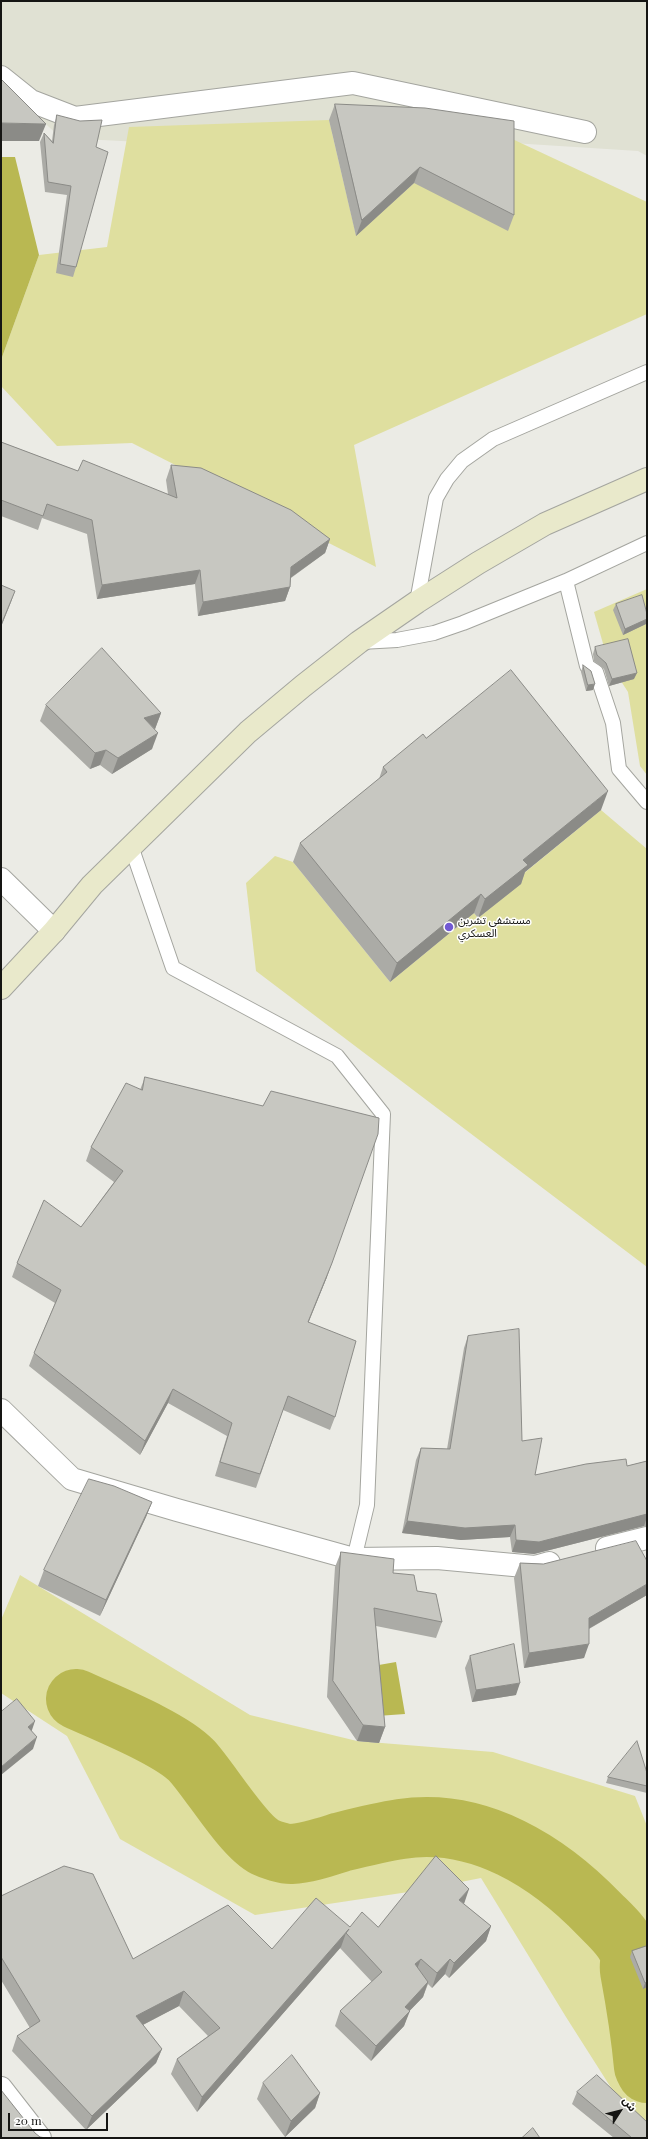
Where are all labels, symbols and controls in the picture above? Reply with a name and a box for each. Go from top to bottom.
place label: مستشفى تشرين العسكري [458,914,531,940]
marker: مستشفى تشرين العسكري [443,921,455,933]
north arrow [600,2091,640,2131]
text: ش [620,2093,641,2114]
scale bar [10,2105,110,2131]
text: 20 m [15,2112,42,2128]

